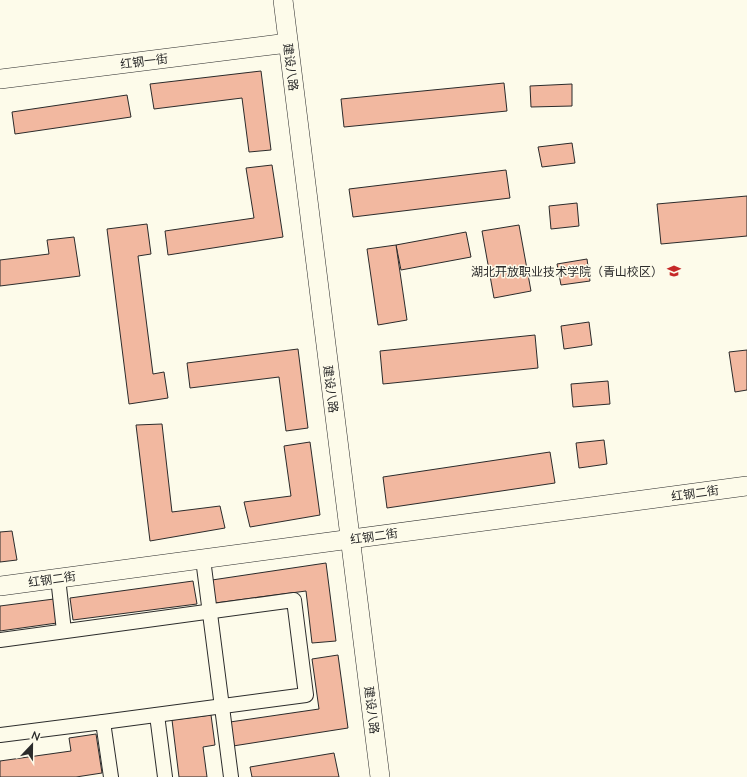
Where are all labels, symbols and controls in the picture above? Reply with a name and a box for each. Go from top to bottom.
street label: 建设八路 [281,42,301,92]
street label: 红钢一街 [119,51,169,71]
school or university icon: 湖北开放职业技术学院（青山校区） [666,263,682,279]
place label: 湖北开放职业技术学院（青山校区） [471,264,663,279]
street label: 建设八路 [321,364,341,414]
street label: 红钢二街 [670,482,720,504]
street label: 红钢二街 [349,525,399,547]
street label: 红钢二街 [27,568,77,590]
street label: 建设八路 [362,685,382,735]
north arrow [12,725,52,765]
text: N [29,728,42,744]

